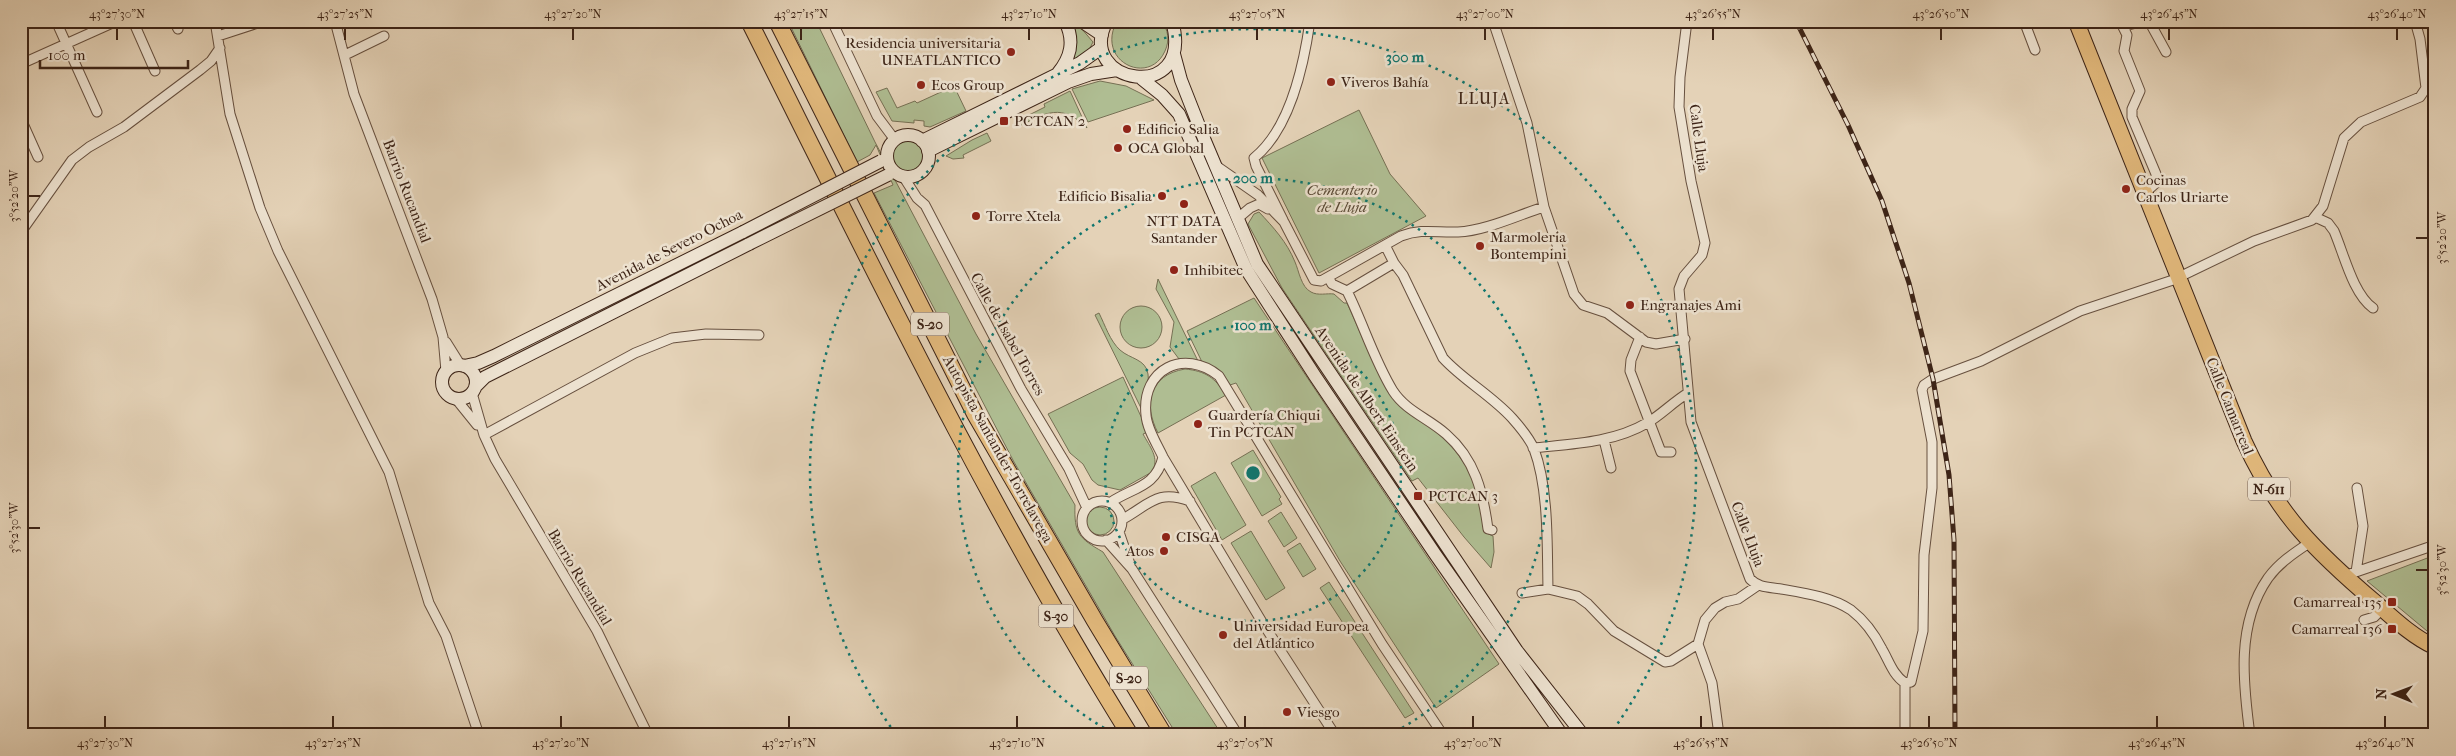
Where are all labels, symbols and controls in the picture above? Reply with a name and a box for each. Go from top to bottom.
text: 43°27'30"N [89,7,145,21]
text: 43°27'25"N [317,7,373,21]
text: 43°27'20"N [544,7,602,21]
text: 43°27'15"N [774,7,828,21]
text: 43°27'10"N [1001,7,1057,21]
text: 43°27'05"N [1229,7,1285,21]
text: 43°27'00"N [1456,7,1514,21]
text: 43°26'55"N [1685,7,1741,21]
text: 43°26'50"N [1912,7,1970,21]
text: 43°26'45"N [2140,7,2198,21]
text: 43°26'40"N [2367,7,2427,21]
place label: Residencia universitaria UNEATLANTICO [845,34,1002,69]
scale bar [40,38,188,70]
text: 100 m [48,46,86,64]
marker: Residencia universitaria UNEATLANTICO [1005,46,1017,58]
text: 300 m [1386,48,1425,66]
place label: Viveros Bahía [1340,73,1430,91]
place label: Ecos Group [931,76,1004,94]
marker: Viveros Bahía [1325,76,1337,88]
marker: Ecos Group [915,79,927,91]
district label: LLUJA [1458,89,1510,108]
street label: Calle Lluja [1685,103,1713,174]
place label: PCTCAN 2 [1014,112,1086,130]
marker: PCTCAN 2 [998,115,1010,127]
place label: Edificio Salia [1137,120,1220,138]
marker: Edificio Salia [1121,123,1133,135]
street label: Barrio Rucandial [379,137,435,245]
place label: OCA Global [1128,139,1204,157]
marker: OCA Global [1112,142,1124,154]
text: 3°52'20"W [7,169,21,222]
text: 200 m [1233,169,1273,187]
place label: Cocinas Carlos Uriarte [2136,171,2229,206]
park label: Cementerio de Lluja [1307,181,1377,216]
marker: Cocinas Carlos Uriarte [2120,183,2132,195]
place label: Edificio Bisalia [1058,187,1153,205]
marker: Edificio Bisalia [1156,190,1168,202]
marker: NTT DATA Santander [1178,198,1190,210]
street label: Avenida de Severo Ochoa [592,205,746,295]
place label: Torre Xtela [986,207,1062,225]
marker: Torre Xtela [970,210,982,222]
text: 3°52'20"W [2435,211,2449,264]
place label: NTT DATA Santander [1146,212,1222,247]
place label: Marmoleria Bontempini [1490,228,1567,263]
marker: Marmoleria Bontempini [1474,240,1486,252]
place label: Inhibitec [1184,261,1243,279]
marker: Inhibitec [1168,264,1180,276]
street label: Calle de Isabel Torres [967,270,1049,399]
place label: Engranajes Ami [1640,296,1742,314]
marker: Engranajes Ami [1624,299,1636,311]
road number: S-20 [911,312,949,336]
text: 100 m [1234,316,1272,334]
street label: Avenida de Albert Einstein [1311,322,1423,476]
street label: Autopista Santander-Torrelavega [938,351,1058,547]
street label: Calle Camarreal [2202,355,2258,457]
place label: Guardería Chiqui Tin PCTCAN [1208,406,1321,441]
marker: Guardería Chiqui Tin PCTCAN [1192,418,1204,430]
centre of rings [1244,464,1262,482]
road number: N-611 [2248,478,2290,500]
place label: PCTCAN 3 [1428,487,1498,505]
marker: PCTCAN 3 [1412,490,1424,502]
street label: Calle Lluja [1727,499,1769,570]
text: 3°52'30"W [7,501,21,554]
street label: Barrio Rucandial [544,525,616,629]
place label: CISGA [1176,528,1220,546]
marker: CISGA [1160,531,1172,543]
place label: Atos [1125,542,1154,560]
text: 3°52'30"W [2435,543,2449,596]
marker: Atos [1158,545,1170,557]
place label: Camarreal 135 [2293,593,2382,611]
marker: Camarreal 135 [2386,596,2398,608]
road number: S-30 [1038,604,1074,628]
place label: Universidad Europea del Atlántico [1233,617,1370,652]
place label: Camarreal 136 [2292,620,2383,638]
marker: Camarreal 136 [2386,623,2398,635]
marker: Universidad Europea del Atlántico [1217,629,1229,641]
road number: S-20 [1110,666,1148,690]
north arrow [2368,668,2418,718]
text: N [2373,688,2390,699]
place label: Viesgo [1296,703,1340,721]
marker: Viesgo [1281,706,1293,718]
text: 43°27'30"N [77,736,133,750]
text: 43°27'25"N [305,736,361,750]
text: 43°27'20"N [532,736,590,750]
text: 43°27'15"N [762,736,816,750]
text: 43°27'10"N [989,736,1045,750]
text: 43°27'05"N [1217,736,1273,750]
text: 43°27'00"N [1444,736,1502,750]
text: 43°26'55"N [1673,736,1729,750]
text: 43°26'50"N [1900,736,1958,750]
text: 43°26'45"N [2128,736,2186,750]
text: 43°26'40"N [2355,736,2415,750]

